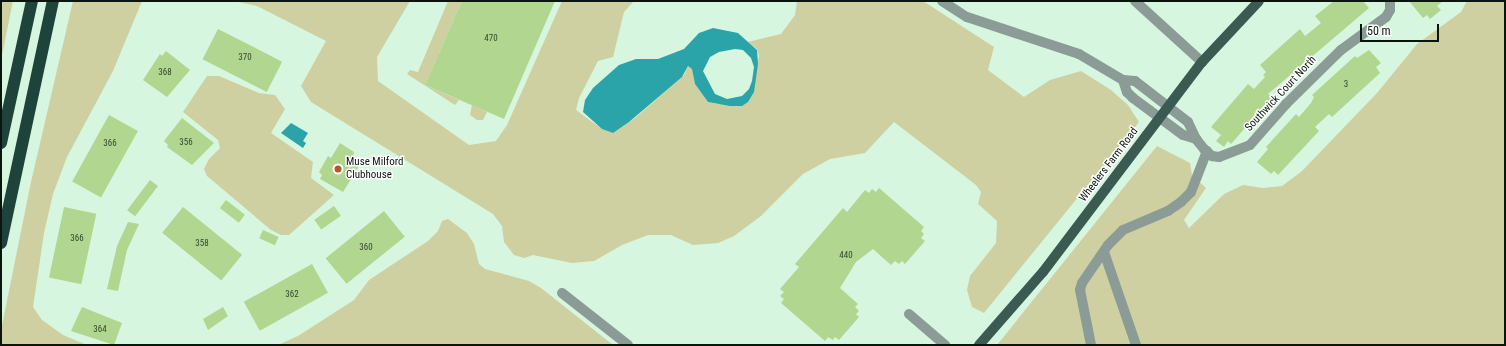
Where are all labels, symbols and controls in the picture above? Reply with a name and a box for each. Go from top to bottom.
scale bar [1362,16,1441,42]
text: 50 m [1367,24,1391,38]
house number: 470 [484,33,498,43]
house number: 370 [238,52,252,62]
street label: Southwick Court North [1243,54,1319,134]
house number: 368 [158,67,172,77]
house number: 3 [1344,79,1348,89]
street label: Wheelers Farm Road [1077,125,1141,205]
house number: 356 [179,137,193,147]
house number: 366 [103,138,117,148]
place label: Muse Milford Clubhouse [346,156,403,182]
marker: Muse Milford Clubhouse [333,164,343,174]
house number: 366 [70,233,84,243]
house number: 358 [195,238,209,248]
house number: 360 [359,242,373,252]
house number: 440 [839,250,853,260]
house number: 362 [285,289,299,299]
house number: 364 [93,324,107,334]

